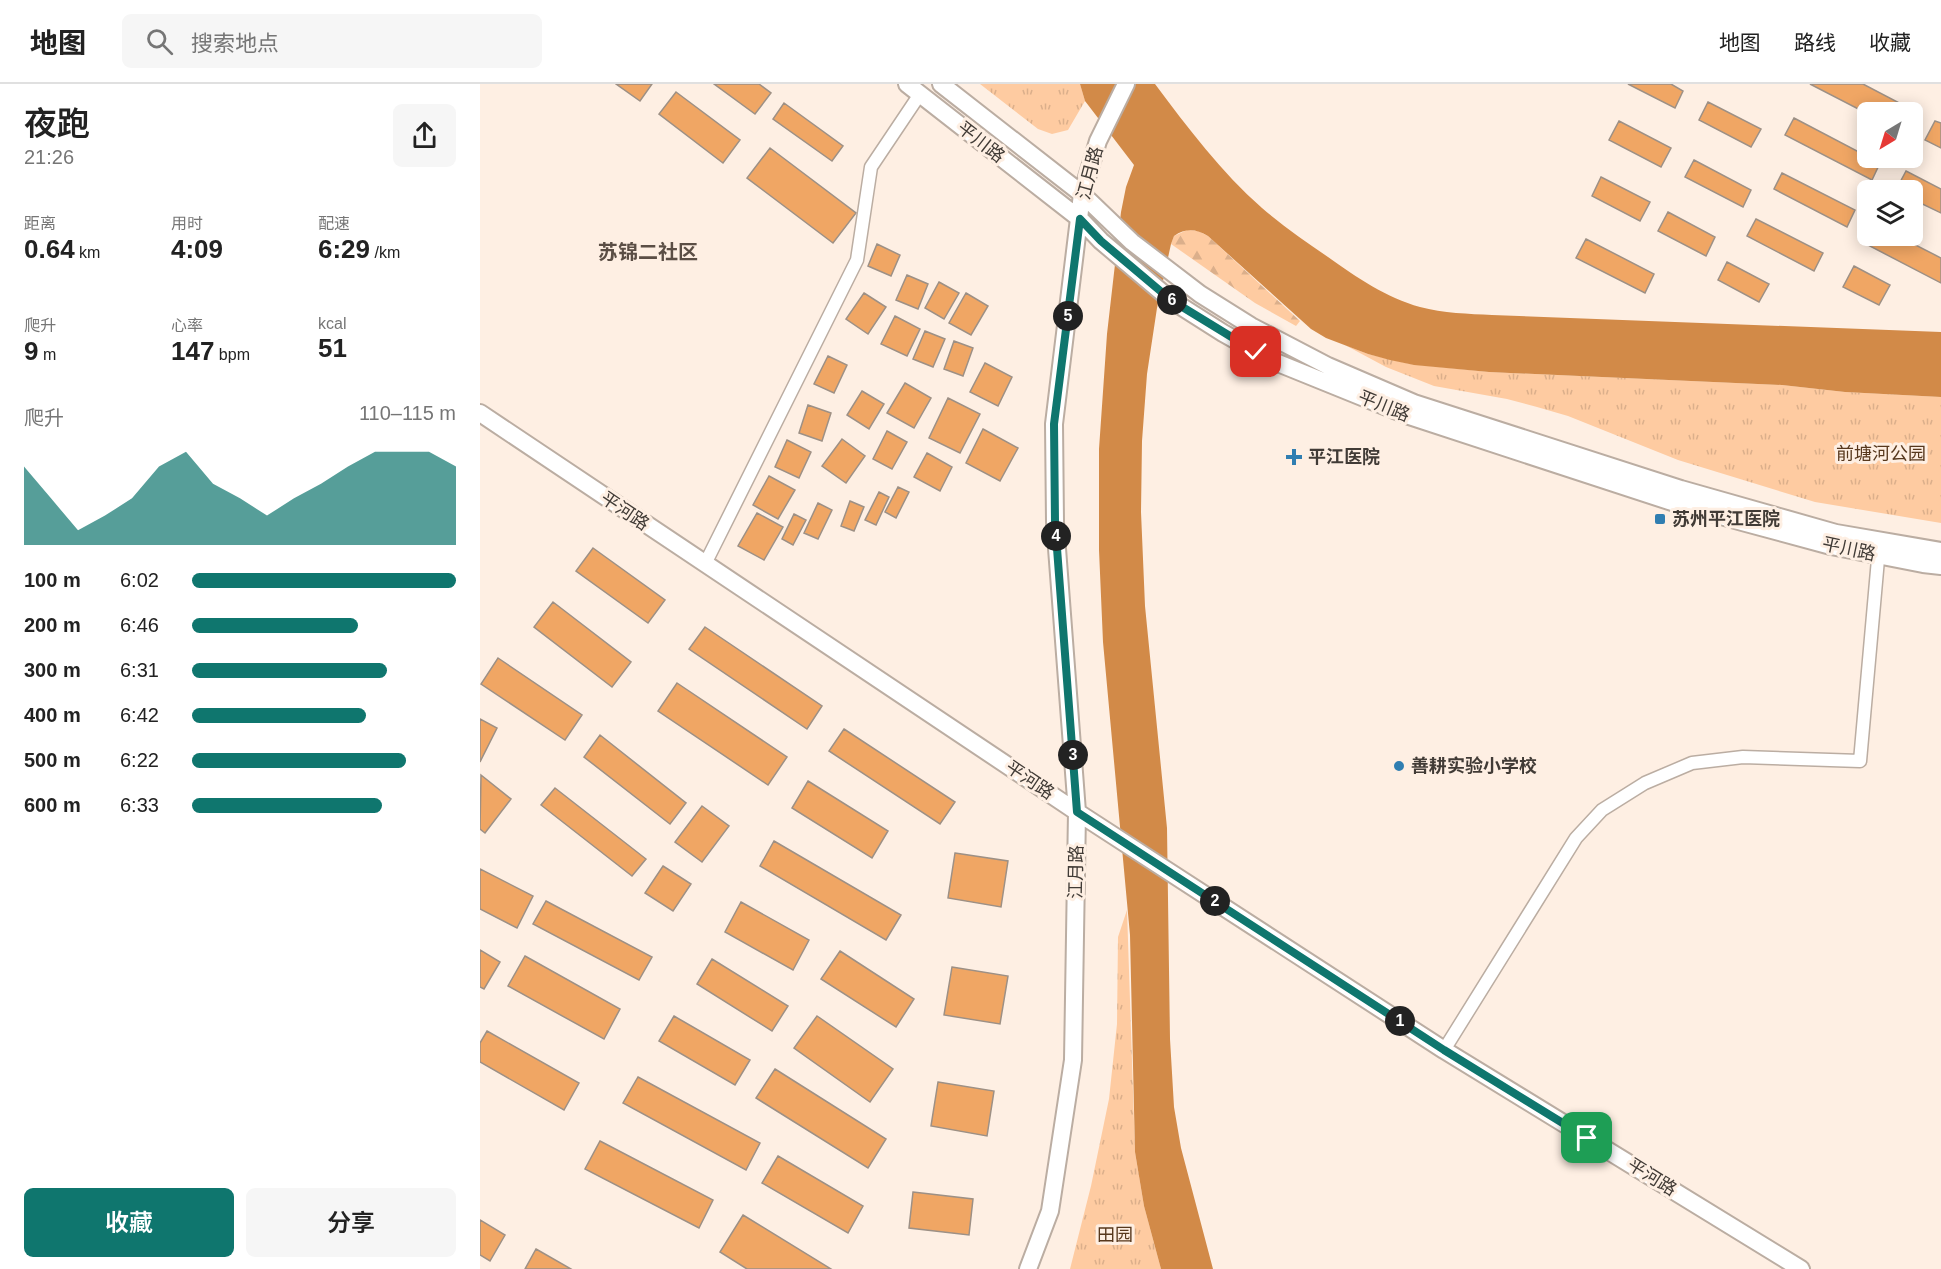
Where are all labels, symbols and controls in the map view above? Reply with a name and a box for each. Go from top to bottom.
search box [122,14,542,68]
icon: search [143,25,176,58]
text: 地图 [30,28,86,59]
text: 搜索地点 [191,31,279,56]
text: 地图 [1719,31,1761,54]
text: 路线 [1794,31,1836,54]
text: 收藏 [1869,31,1911,54]
north arrow [1857,102,1923,168]
map controls [1857,102,1923,246]
button: share [393,104,456,167]
text: 夜跑 [24,105,90,142]
street label: 平川路 [954,117,1008,167]
street label: 江月路 [1073,144,1107,202]
text: 21:26 [24,146,74,168]
button: layers [1857,180,1923,246]
text: 距离 [24,215,56,232]
text: 用时 [171,215,203,232]
text: 配速 [318,215,350,232]
text: 0.64 [24,234,75,264]
text: 4:09 [171,234,223,264]
text: 6:29 [318,234,370,264]
district label: 苏锦二社区 [598,241,698,263]
text: km [75,244,100,261]
text: /km [370,244,400,261]
pin: 6 [1157,285,1187,315]
text: 6 [1168,291,1176,308]
pin: 5 [1053,301,1083,331]
text: 5 [1064,307,1072,324]
text: kcal [318,315,346,332]
text: 爬升 [24,317,56,334]
text: 心率 [171,317,203,334]
pin [1230,326,1281,377]
text: 51 [318,333,347,363]
icon: check [1239,335,1272,368]
text: 9 [24,336,38,366]
text: 147 [171,336,214,366]
text: m [38,346,56,363]
text: bpm [214,346,250,363]
street label: 平川路 [1355,387,1413,425]
text: 110–115 m [359,402,456,424]
text: 爬升 [24,407,64,429]
park label: 前塘河公园 [1836,444,1926,464]
place label: 平江医院 [1308,447,1380,467]
marker: 平江医院 [1285,448,1303,466]
street label: 平河路 [597,488,653,534]
place label: 苏州平江医院 [1672,509,1780,529]
marker: 苏州平江医院 [1653,512,1667,526]
pin: 4 [1041,521,1071,551]
text: 4 [1052,527,1060,544]
street label: 平川路 [1821,534,1877,564]
text: 100 m [24,569,81,591]
text: 6:02 [120,569,159,591]
text: 200 m [24,614,81,636]
text: 6:46 [120,614,159,636]
text: 300 m [24,659,81,681]
text: 6:31 [120,659,159,681]
text: 400 m [24,704,81,726]
text: 6:42 [120,704,159,726]
pin: 3 [1058,740,1088,770]
text: 3 [1069,746,1077,763]
text: 500 m [24,749,81,771]
text: 6:22 [120,749,159,771]
place label: 善耕实验小学校 [1411,756,1537,776]
street label: 平河路 [1002,757,1058,803]
marker: 善耕实验小学校 [1392,759,1406,773]
text: 600 m [24,794,81,816]
text: 6:33 [120,794,159,816]
street label: 江月路 [1066,845,1086,899]
pin: 2 [1200,886,1230,916]
text: 2 [1211,892,1219,909]
pin: 1 [1385,1006,1415,1036]
text: 1 [1396,1012,1404,1029]
pin [1561,1112,1612,1163]
icon: arrive [1570,1121,1603,1154]
street label: 平河路 [1624,1154,1680,1200]
button: 收藏 [24,1188,234,1257]
button: 分享 [246,1188,456,1257]
park label: 田园 [1097,1225,1133,1245]

